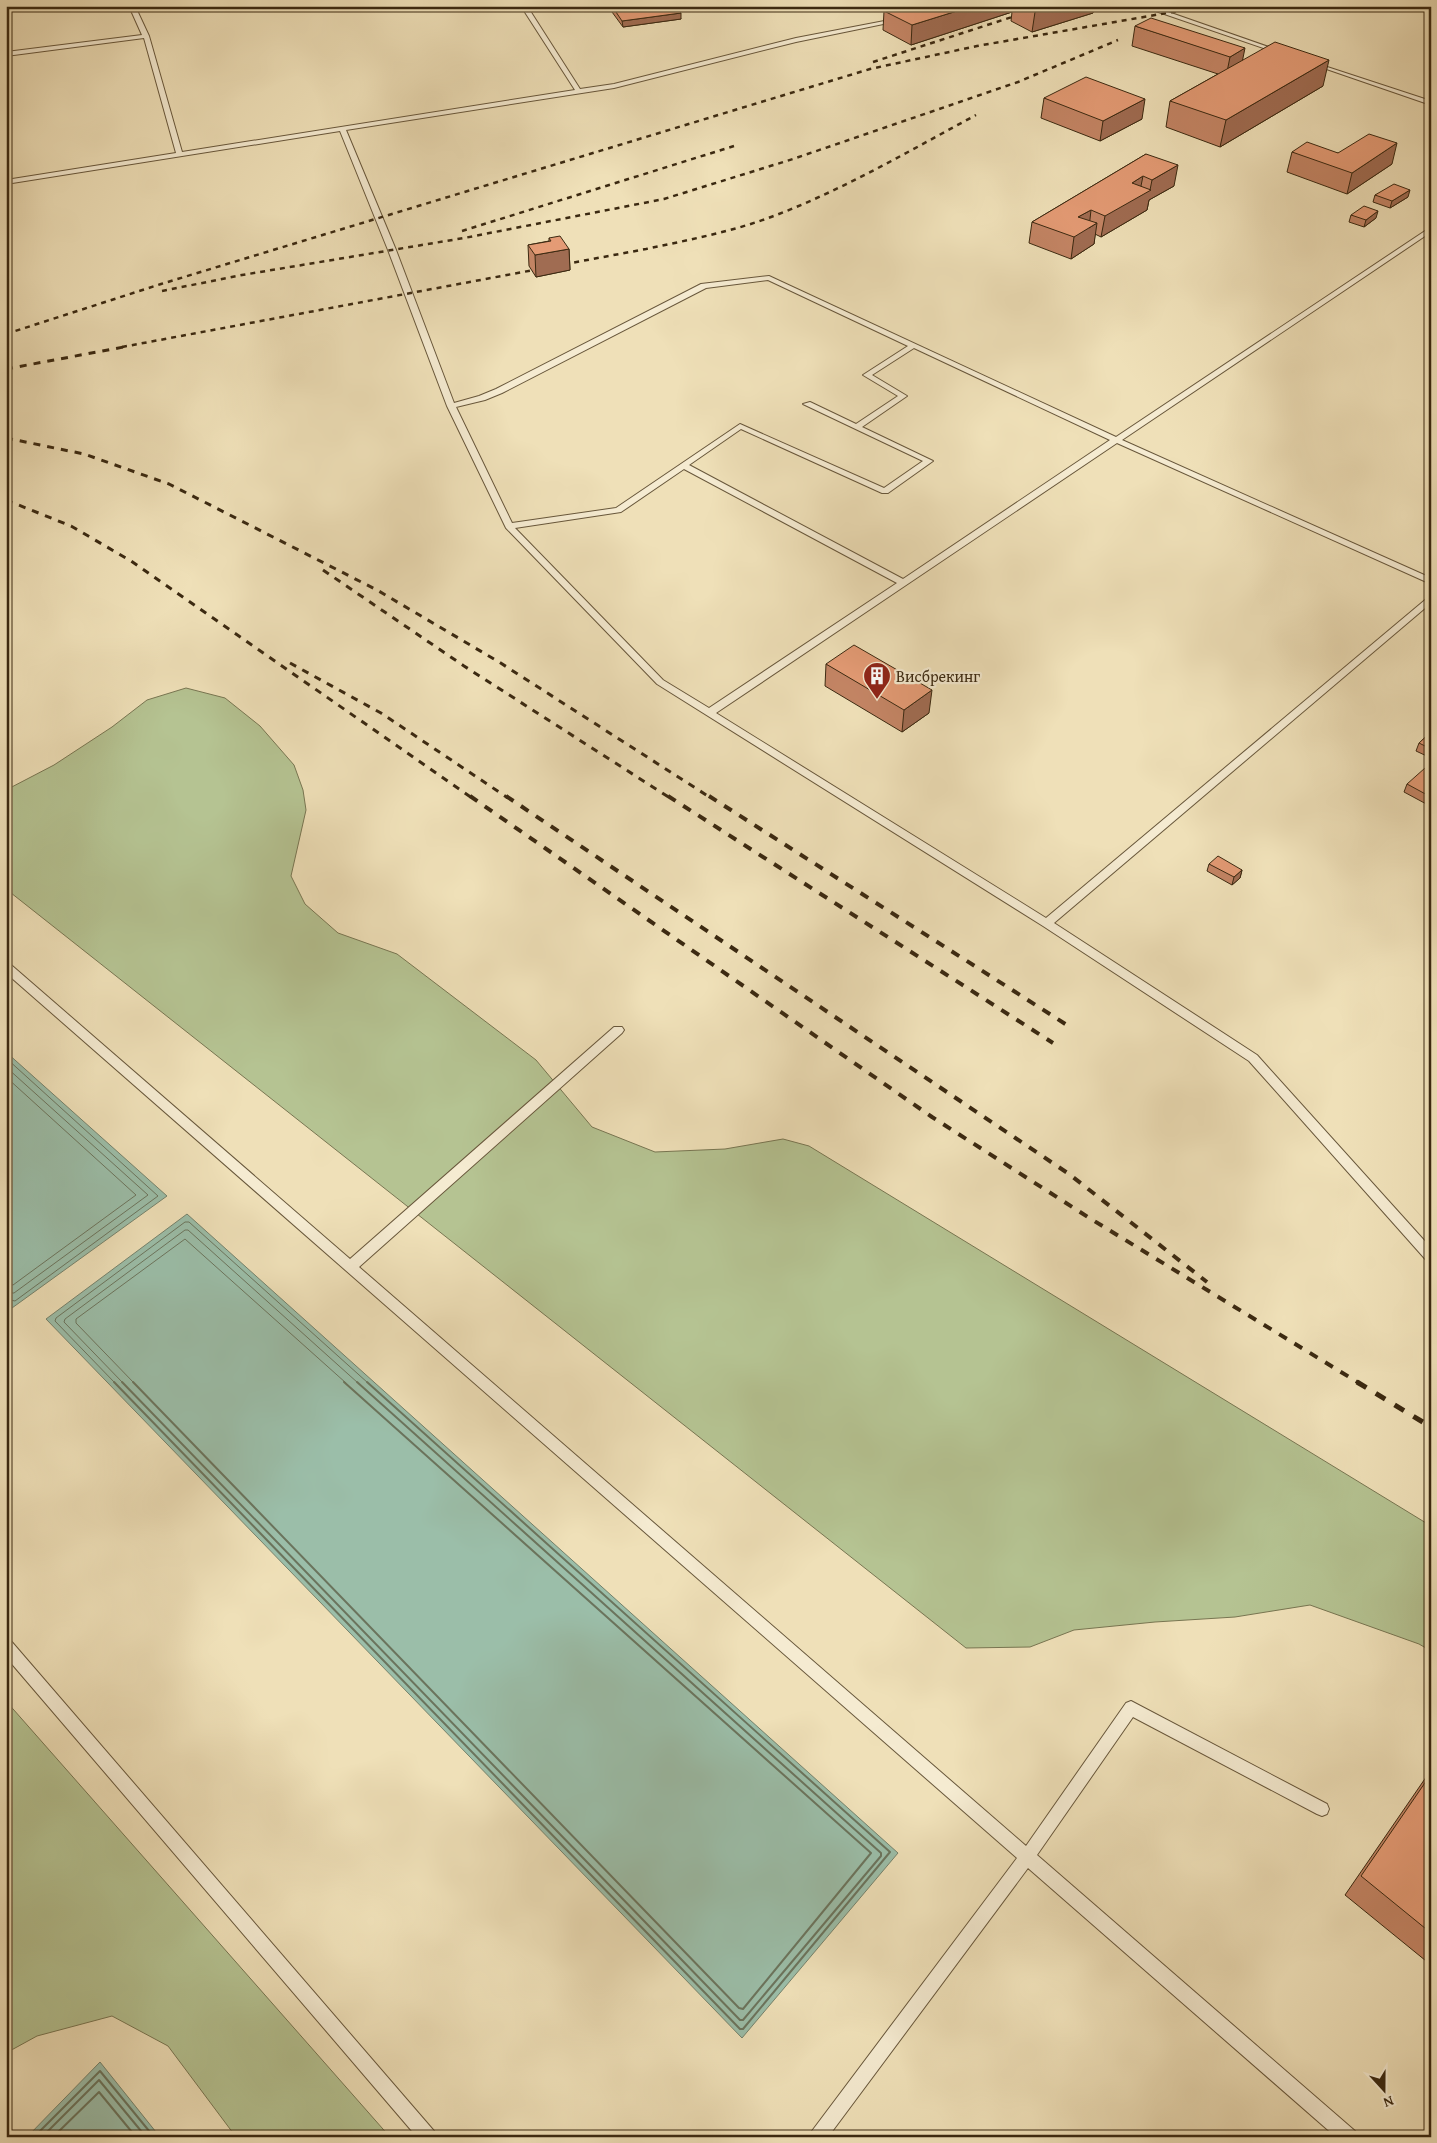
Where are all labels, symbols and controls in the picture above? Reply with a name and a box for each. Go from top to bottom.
building icon: Висбрекинг [862,661,892,700]
place label: Висбрекинг [896,664,980,688]
north arrow [1360,2066,1410,2116]
text: N [1380,2091,1397,2113]

